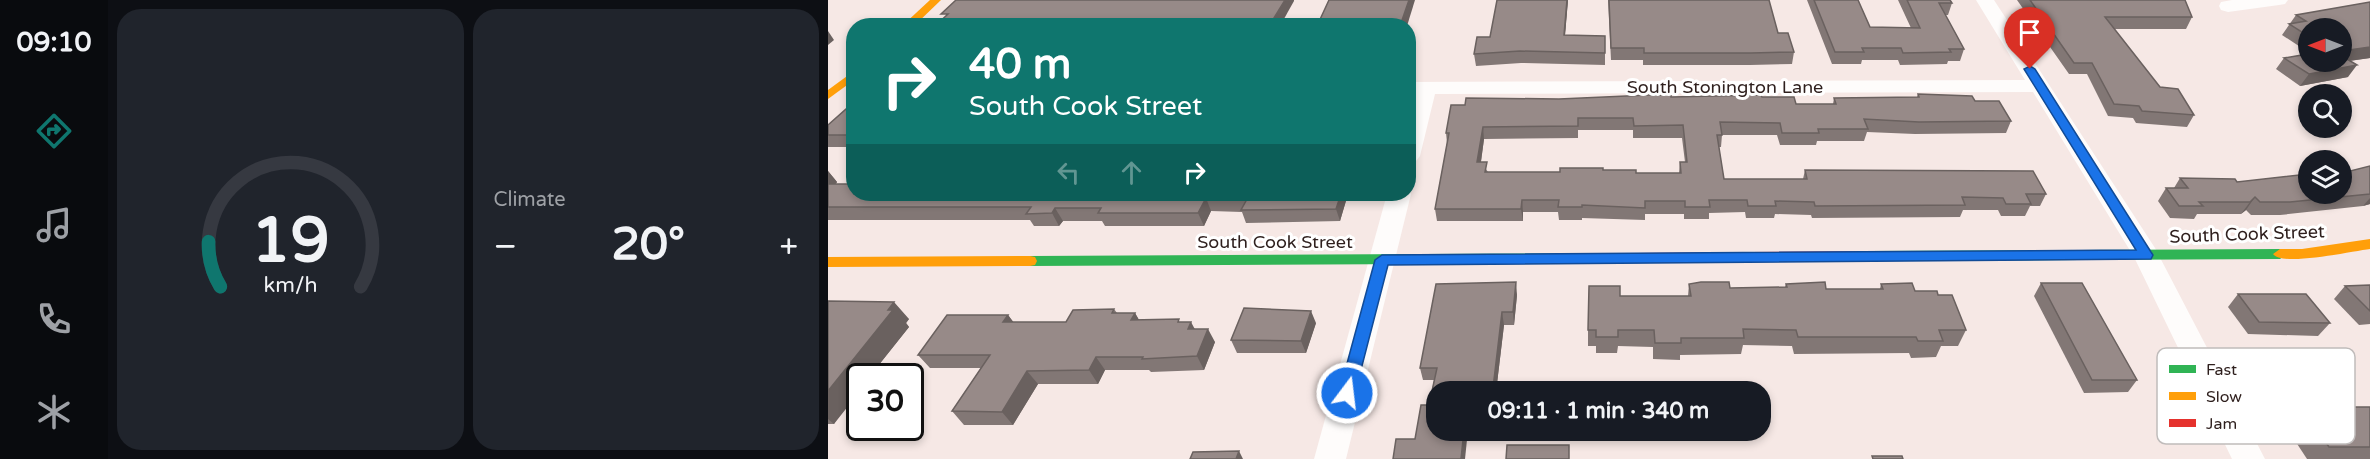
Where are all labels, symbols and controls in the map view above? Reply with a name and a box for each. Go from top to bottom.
pin [2004,7,2055,69]
icon: arrive [2013,16,2046,49]
north arrow [2298,18,2352,72]
map controls [2298,18,2352,204]
text: 09:10 [17,26,91,59]
text: 40 m [969,39,1071,90]
icon: right [870,42,948,120]
street label: South Stonington Lane [1627,76,1823,98]
button: search [2298,84,2352,138]
text: South Cook Street [969,90,1202,123]
icon: directions [33,110,75,152]
button: layers [2298,150,2352,204]
icon: left [1052,156,1085,189]
icon: ahead [1115,156,1148,189]
icon: right [1178,156,1211,189]
text: Climate [494,188,566,212]
icon: music [33,204,75,246]
text: 19 [251,204,329,279]
text: 20° [611,218,685,272]
street label: South Cook Street [2169,220,2325,248]
text: − [494,227,517,266]
text: + [779,227,798,266]
street label: South Cook Street [1197,231,1353,253]
text: km/h [263,272,317,298]
icon: phone [33,298,75,340]
legend [2157,348,2355,444]
text: Fast [2206,360,2237,380]
position arrow [1315,361,1379,425]
speed limit sign: 30 [846,363,924,441]
text: Slow [2206,387,2242,407]
icon: climate [33,391,75,433]
text: 09:11 · 1 min · 340 m [1488,398,1709,424]
text: Jam [2206,414,2237,434]

